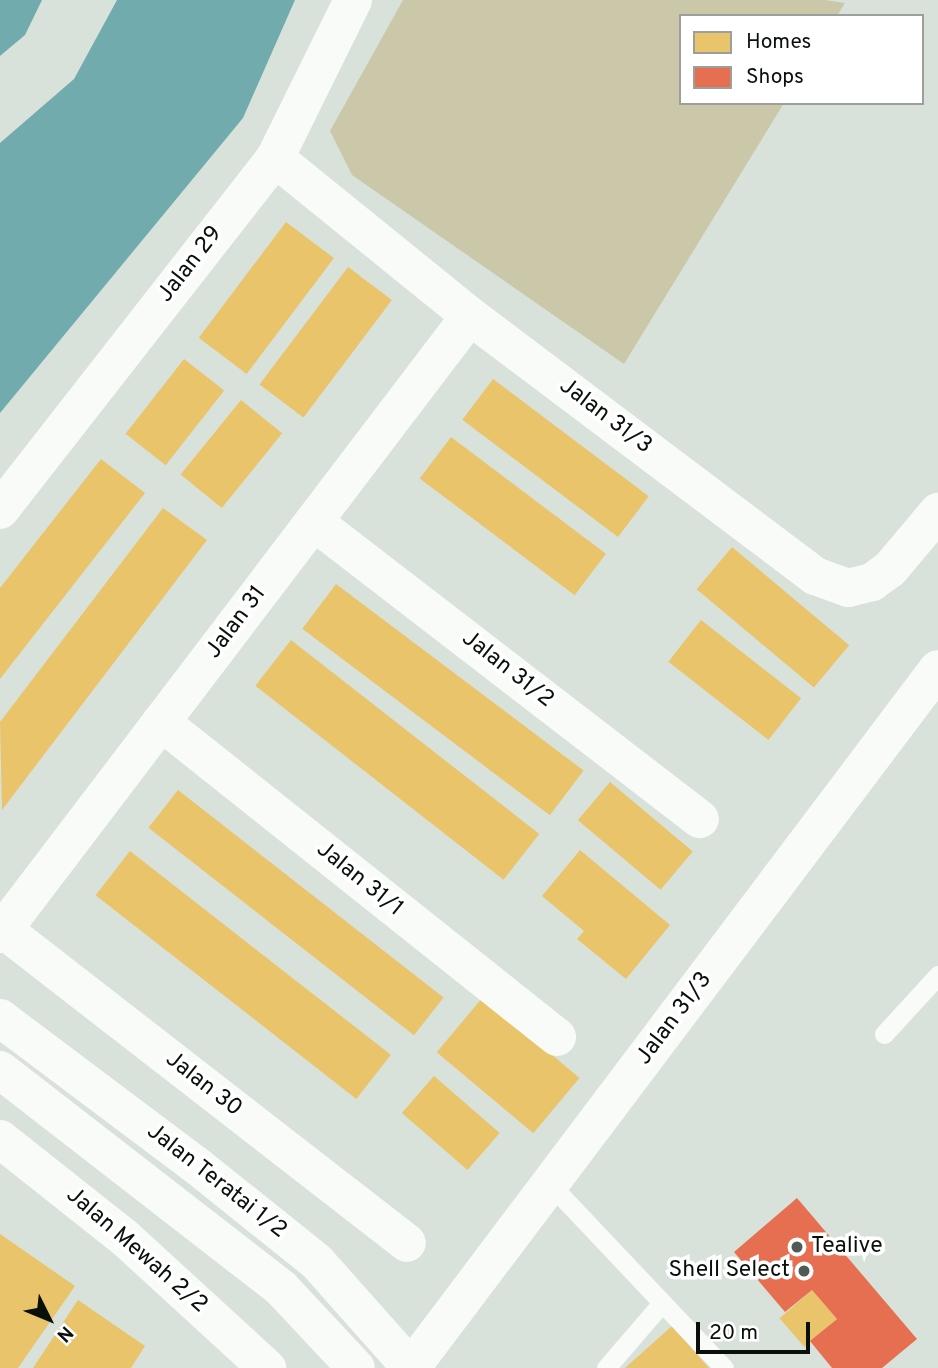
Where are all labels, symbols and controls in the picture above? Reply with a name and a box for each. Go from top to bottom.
legend [679,14,924,105]
text: Homes [746,29,811,56]
text: Shops [746,64,804,91]
street label: Jalan 29 [153,221,229,309]
street label: Jalan 31/3 [553,373,657,461]
street label: Jalan 31 [201,581,273,665]
street label: Jalan 31/2 [455,626,559,714]
street label: Jalan 31/1 [310,837,408,923]
street label: Jalan 31/3 [631,967,719,1071]
street label: Jalan 30 [159,1046,247,1124]
street label: Jalan Teratai 1/2 [140,1118,292,1246]
street label: Jalan Mewah 2/2 [60,1182,212,1320]
place label: Tealive [811,1233,883,1261]
marker: Tealive [789,1239,805,1255]
place label: Shell Select [669,1257,790,1285]
marker: Shell Select [796,1263,812,1279]
north arrow [14,1284,84,1354]
scale bar [700,1308,814,1352]
text: N [51,1320,78,1346]
text: 20 m [709,1320,758,1347]

